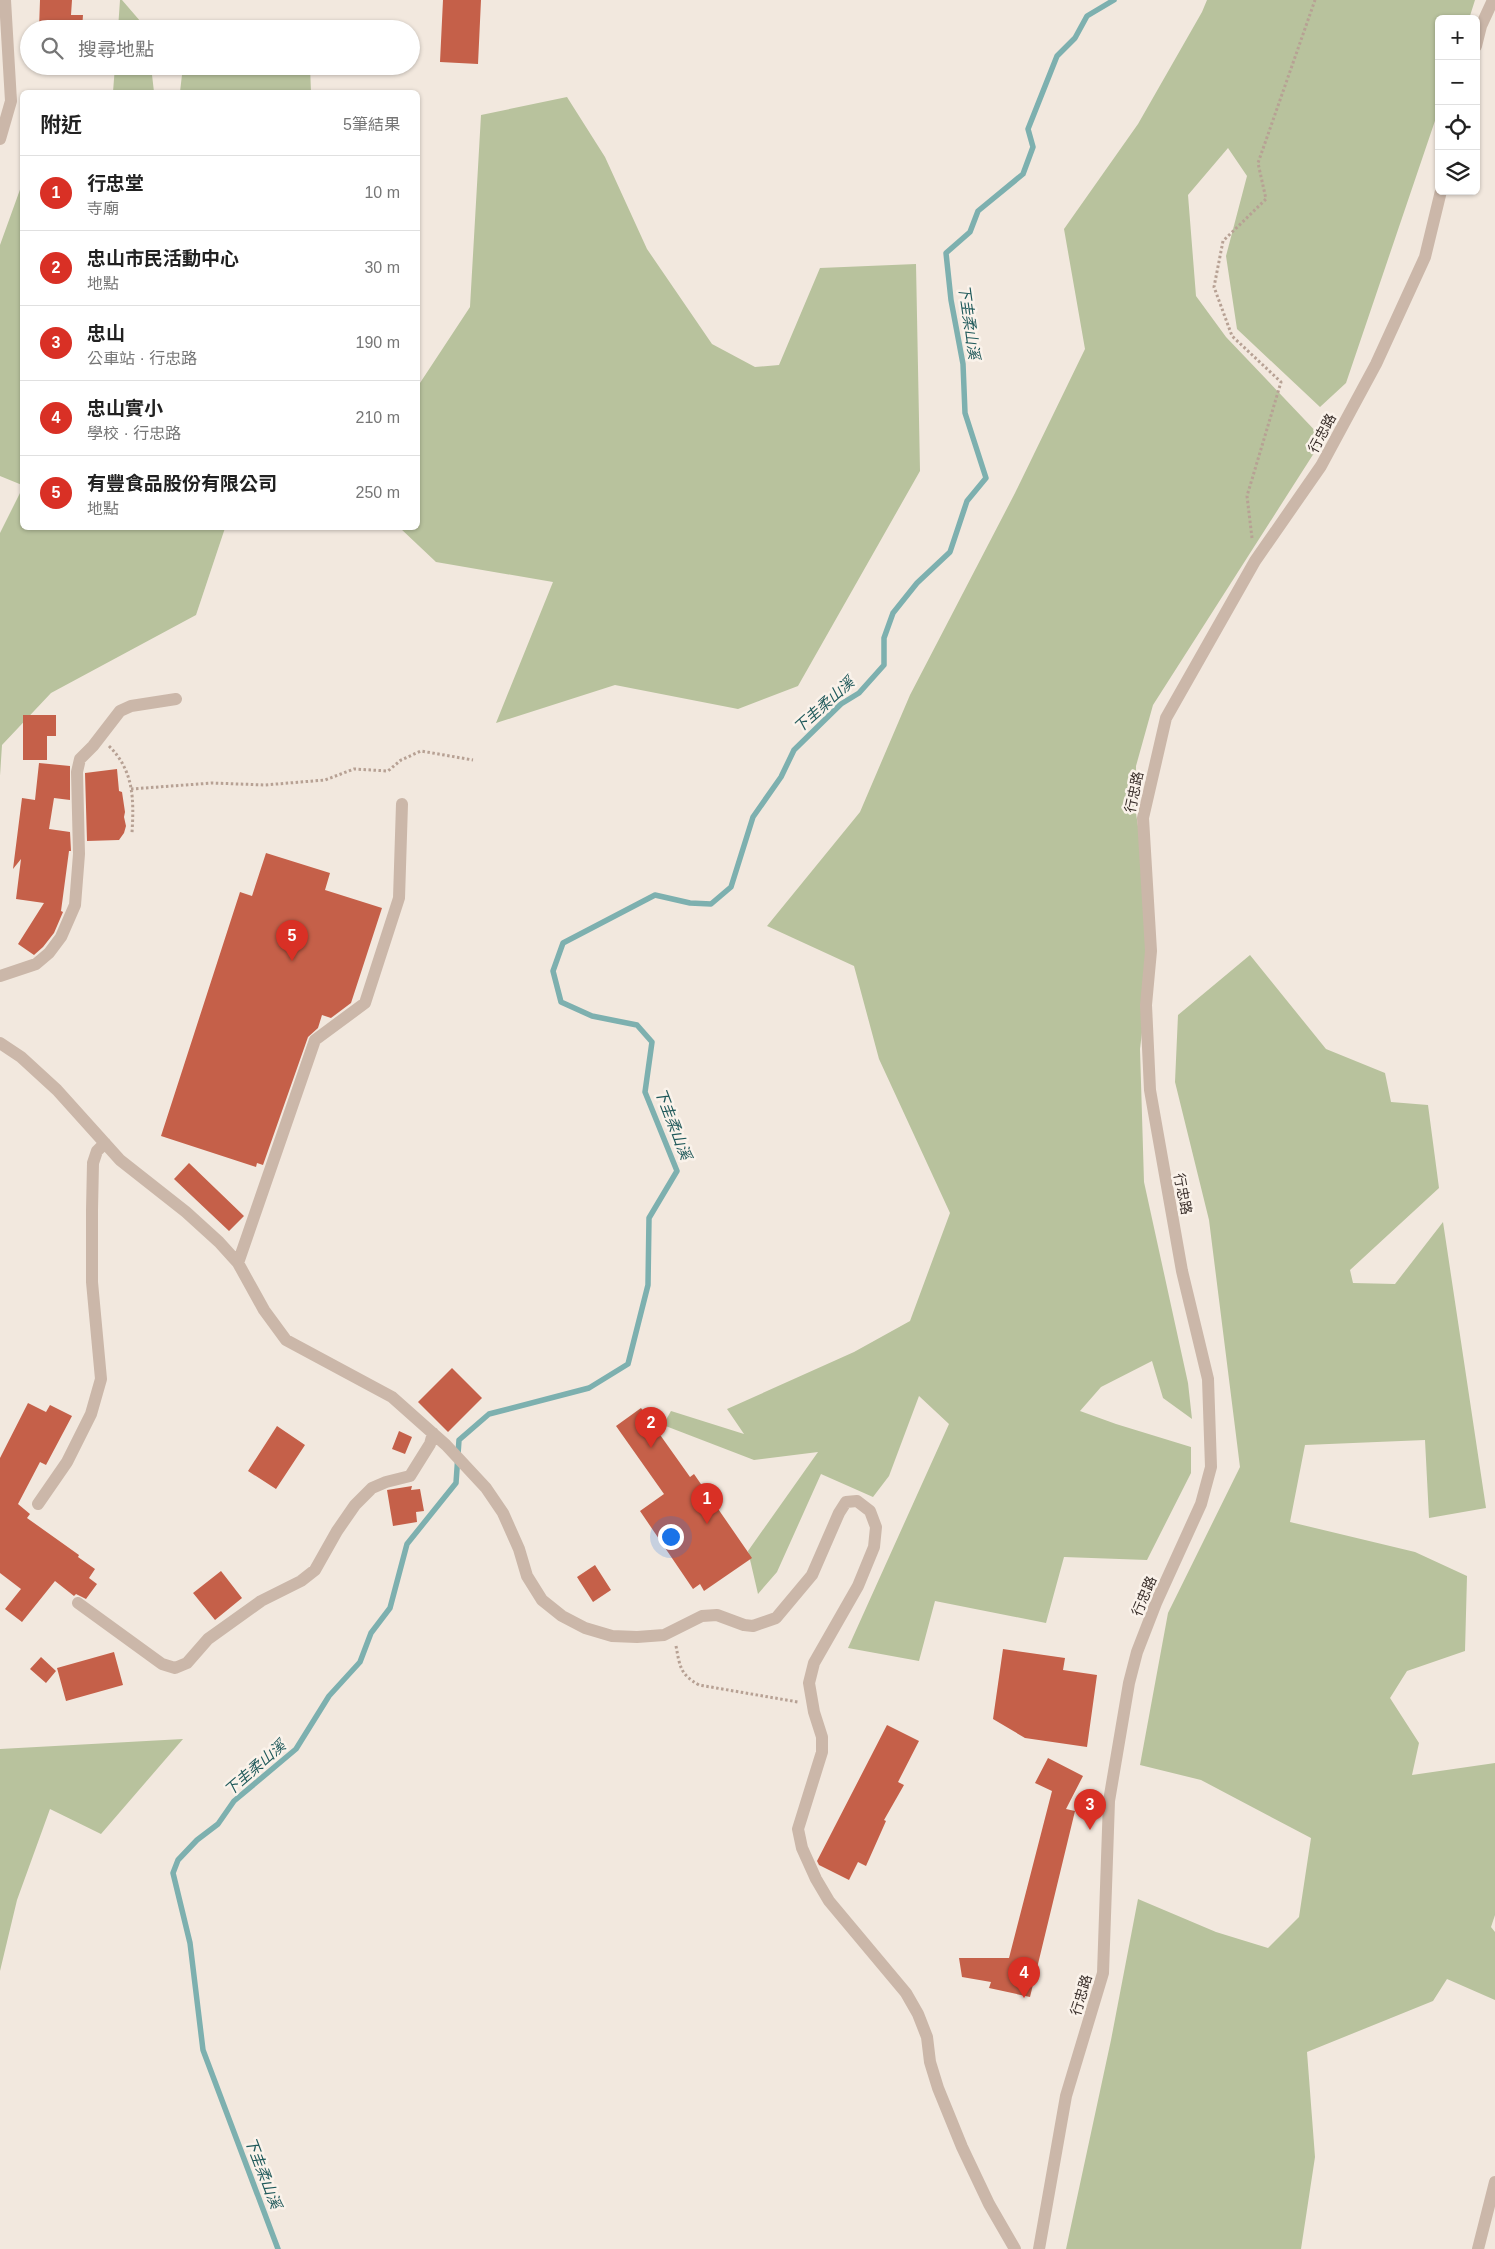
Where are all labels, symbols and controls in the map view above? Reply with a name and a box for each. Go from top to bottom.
map controls [1435,15,1480,195]
button: + [1435,15,1480,60]
search box [20,20,420,75]
icon: search [38,34,66,62]
text: 搜尋地點 [78,39,154,60]
button: − [1435,60,1480,105]
button: locate [1435,105,1480,150]
text: 附近 [40,113,82,136]
text: 5筆結果 [343,116,400,133]
button: layers [1435,150,1480,195]
text: 行忠堂 [87,173,144,194]
text: 1 [52,184,60,201]
text: 10 m [364,184,400,201]
text: 寺廟 [87,200,119,217]
text: 忠山市民活動中心 [87,248,239,269]
text: 2 [52,259,60,276]
text: 30 m [364,259,400,276]
text: 地點 [87,275,119,292]
water label: 下圭柔山溪 [956,284,983,362]
text: 忠山 [87,323,125,344]
text: 3 [52,334,60,351]
text: 190 m [356,334,400,351]
text: 公車站 · 行忠路 [87,350,197,367]
text: 忠山實小 [87,398,163,419]
text: 4 [52,409,60,426]
text: 210 m [356,409,400,426]
street label: 行忠路 [1305,411,1339,455]
text: 學校 · 行忠路 [87,425,181,442]
text: 有豐食品股份有限公司 [87,473,277,494]
text: 5 [52,484,60,501]
text: 250 m [356,484,400,501]
text: 地點 [87,500,119,517]
water label: 下圭柔山溪 [790,672,859,736]
street label: 行忠路 [1122,770,1146,814]
pin: 5 [276,920,308,961]
water label: 下圭柔山溪 [652,1086,696,1164]
street label: 行忠路 [1171,1172,1195,1216]
pin: 2 [635,1407,667,1448]
pin: 1 [691,1483,723,1524]
your location [658,1524,684,1550]
street label: 行忠路 [1128,1574,1160,1618]
water label: 下圭柔山溪 [221,1735,290,1799]
pin: 3 [1074,1789,1106,1830]
pin: 4 [1008,1957,1040,1998]
street label: 行忠路 [1067,1973,1095,2017]
water label: 下圭柔山溪 [242,2135,286,2213]

